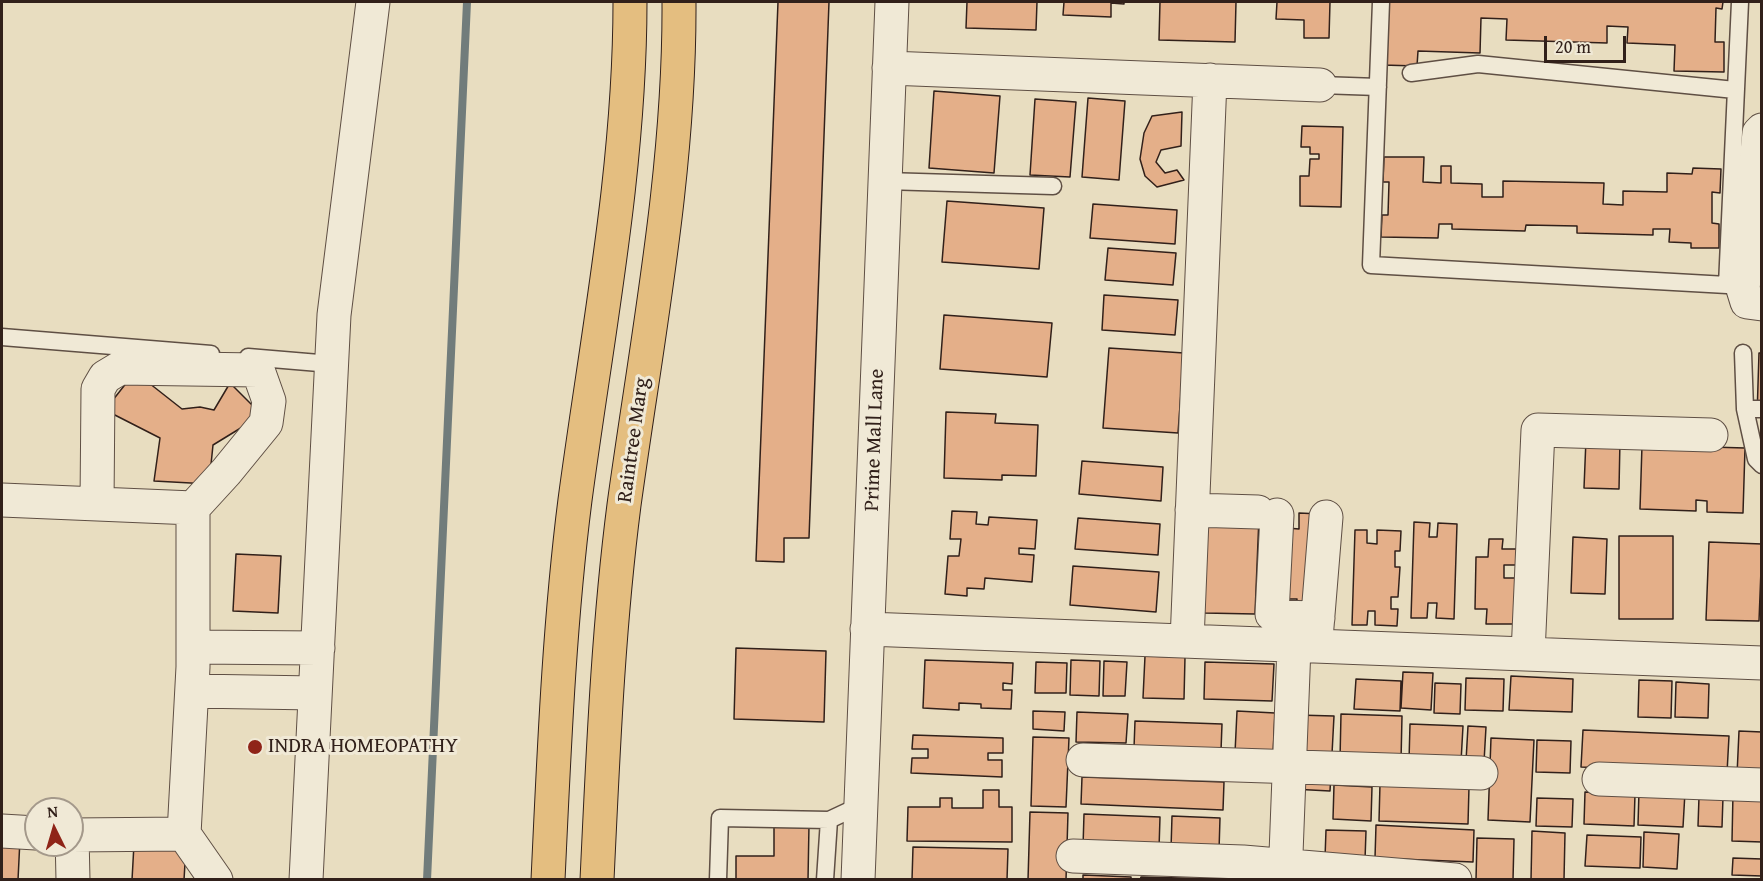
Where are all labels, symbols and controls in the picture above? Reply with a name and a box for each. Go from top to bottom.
scale bar [1547,24,1630,62]
text: 20 m [1555,33,1591,60]
street label: Prime Mall Lane [860,368,890,512]
street label: Raintree Marg [613,376,655,504]
place label: INDRA HOMEOPATHY [268,734,458,760]
marker: INDRA HOMEOPATHY [246,738,264,756]
north arrow [24,797,84,857]
text: N [46,799,59,823]

